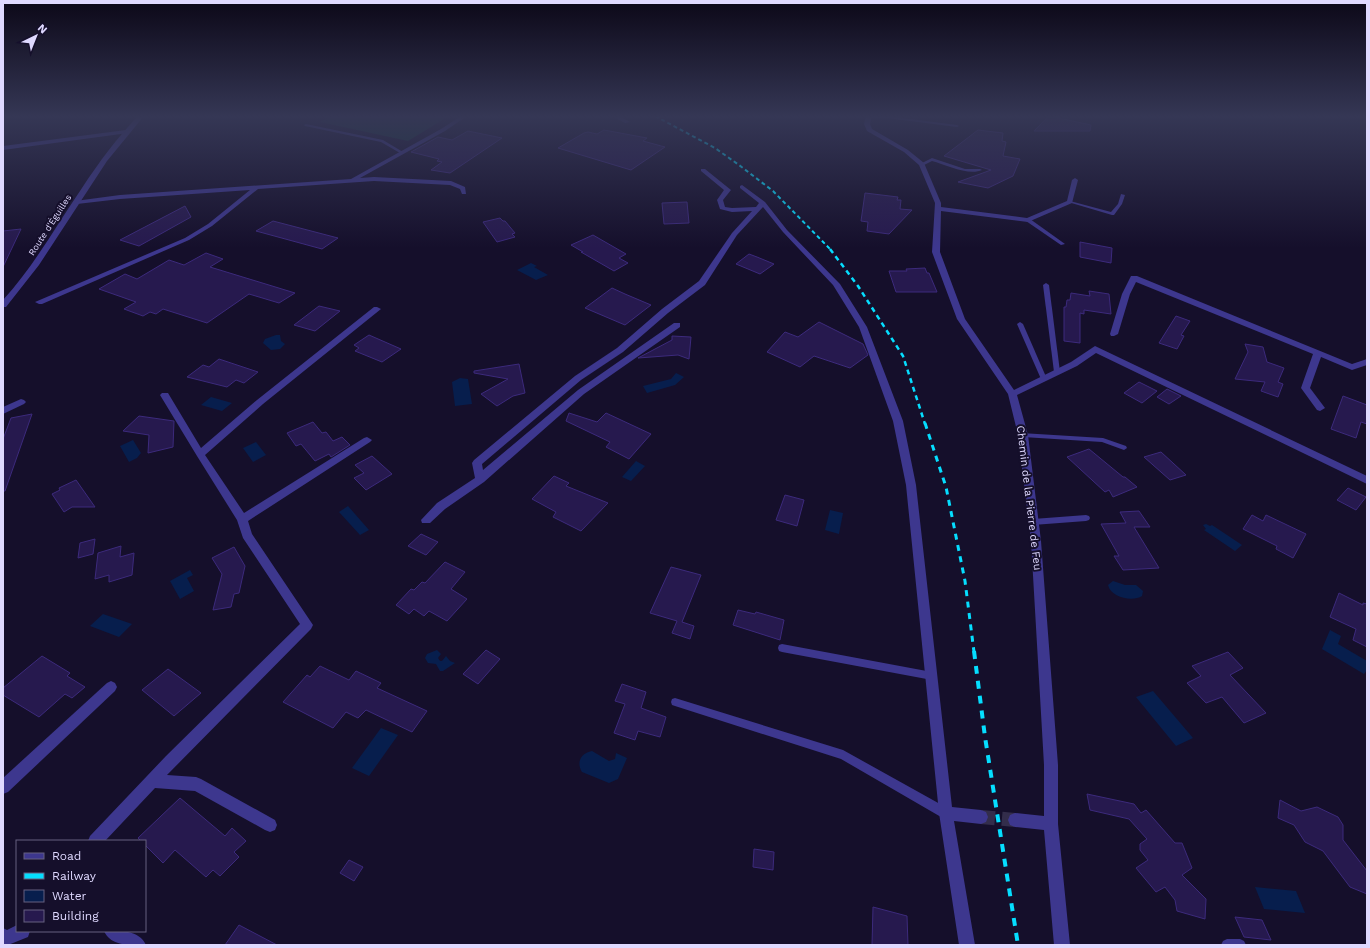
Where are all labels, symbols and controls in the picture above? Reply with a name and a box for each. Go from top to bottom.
north arrow [16,16,56,56]
text: N [35,22,50,37]
street label: Route d'Éguilles [26,192,74,257]
street label: Chemin de la Pierre de Feu [1014,425,1044,571]
legend [16,840,146,932]
text: Road [52,849,81,863]
text: Railway [52,869,97,883]
text: Water [52,889,87,903]
text: Building [52,909,99,923]

